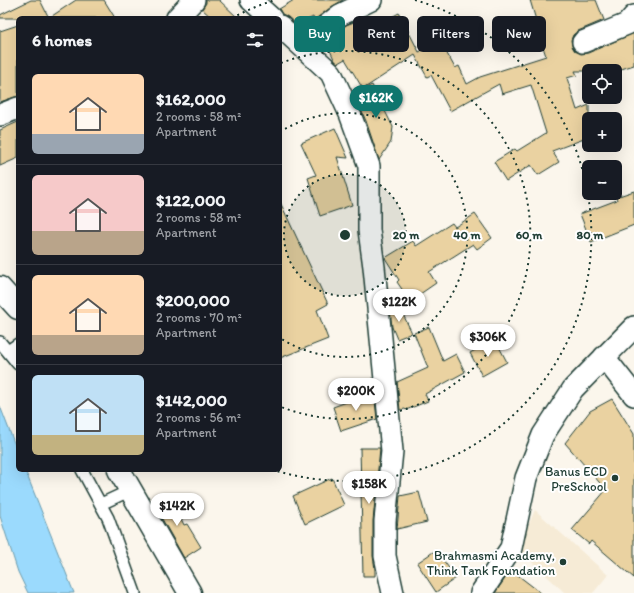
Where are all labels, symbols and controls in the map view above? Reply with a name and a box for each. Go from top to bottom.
chip: Buy [294,16,345,52]
chip: Rent [353,16,409,52]
chip: Filters [417,16,484,52]
chip: New [492,16,546,52]
icon: filters [244,29,266,51]
text: 6 homes [32,30,92,50]
map controls [582,64,622,200]
button: locate [582,64,622,104]
pin: $162K [348,85,404,119]
text: $162,000 [156,89,226,109]
icon: home [64,90,112,138]
text: $162K [359,90,393,105]
text: 2 rooms · 58 m² [156,109,241,124]
button: + [582,112,622,152]
text: Apartment [156,124,217,139]
button: − [582,160,622,200]
text: $122,000 [156,190,226,210]
icon: home [64,191,112,239]
text: 2 rooms · 58 m² [156,210,241,225]
text: Apartment [156,225,217,240]
centre of rings [338,228,352,242]
text: 20 m [393,228,420,242]
text: 40 m [453,228,482,242]
text: 60 m [516,228,543,242]
text: 80 m [577,228,604,242]
pin: $122K [371,289,427,323]
text: $200,000 [156,290,230,310]
icon: home [64,291,112,339]
text: $122K [382,294,416,309]
text: 2 rooms · 70 m² [156,310,242,325]
pin: $306K [460,324,516,358]
text: Apartment [156,325,217,340]
text: $306K [470,329,506,344]
pin: $200K [328,378,384,412]
text: $200K [337,383,375,398]
text: $142,000 [156,390,227,410]
icon: home [64,391,112,439]
text: 2 rooms · 56 m² [156,410,241,425]
text: Apartment [156,425,217,440]
place label: Banus ECD PreSchool [545,464,607,494]
pin: $158K [341,471,397,505]
marker: Banus ECD PreSchool [610,473,620,483]
text: $158K [352,476,386,491]
pin: $142K [149,493,205,527]
text: $142K [159,498,195,513]
place label: Brahmasmi Academy, Think Tank Foundation [427,548,556,578]
marker: Brahmasmi Academy, Think Tank Foundation [558,557,568,567]

